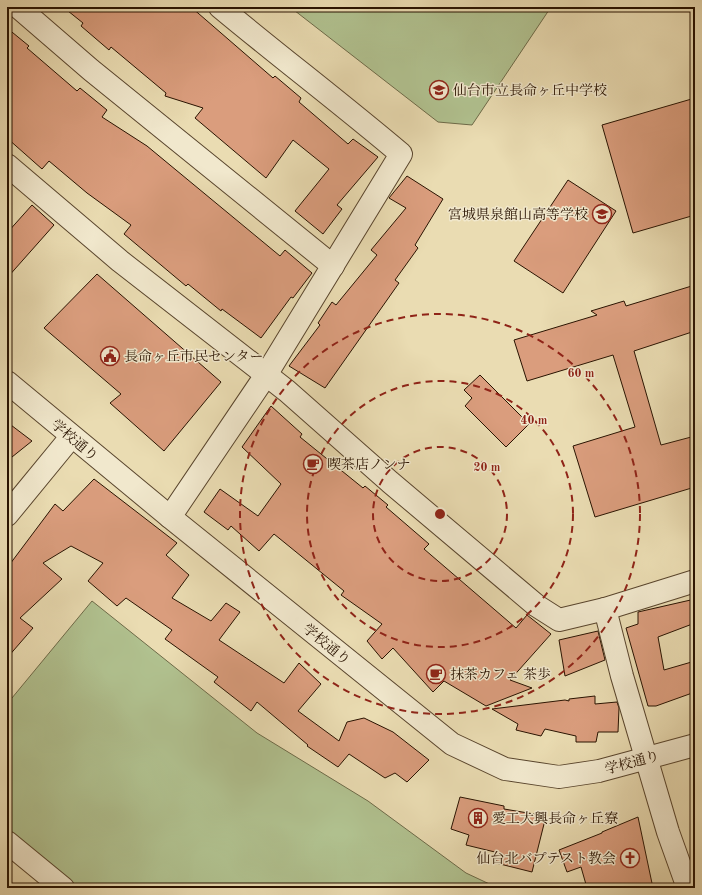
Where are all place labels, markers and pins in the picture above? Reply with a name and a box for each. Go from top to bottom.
school or university icon: 仙台市立長命ヶ丘中学校 [428,79,450,101]
place label: 仙台市立長命ヶ丘中学校 [453,82,607,98]
school or university icon: 宮城県泉館山高等学校 [591,203,613,225]
place label: 宮城県泉館山高等学校 [448,207,588,222]
public building icon: 長命ヶ丘市民センター [99,345,121,367]
place label: 長命ヶ丘市民センター [124,349,263,364]
cafe icon: 喫茶店ノンナ [302,453,324,475]
place label: 喫茶店ノンナ [327,457,410,472]
centre of rings [433,507,447,521]
cafe icon: 抹茶カフェ 茶歩 [425,663,447,685]
place label: 抹茶カフェ 茶歩 [450,667,551,682]
building icon: 愛工大興長命ヶ丘寮 [467,807,489,829]
place label: 愛工大興長命ヶ丘寮 [492,811,618,826]
church icon: 仙台北バプテスト教会 [619,847,641,869]
place label: 仙台北バプテスト教会 [477,850,616,866]

